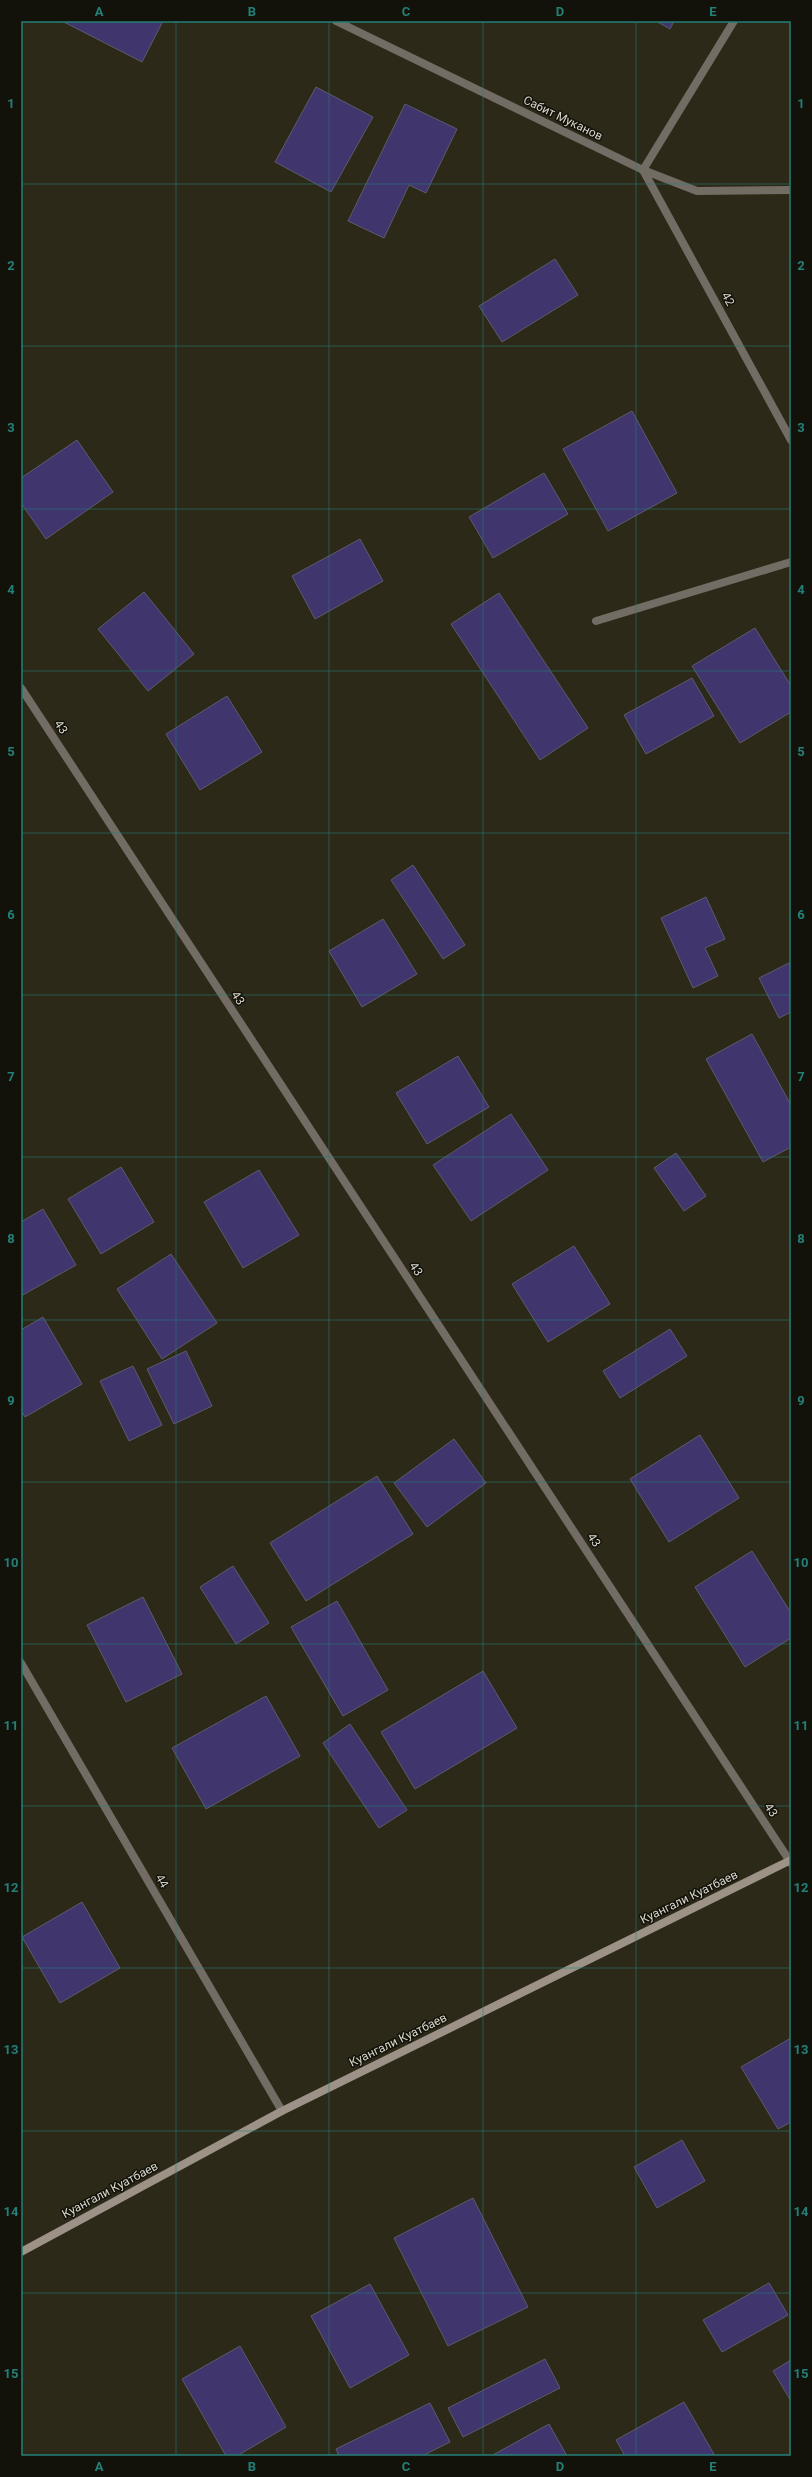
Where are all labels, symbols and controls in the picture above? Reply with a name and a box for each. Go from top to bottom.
text: A [95,4,104,19]
text: B [248,4,256,19]
text: C [402,4,411,19]
text: D [556,4,564,19]
text: E [709,4,717,19]
street label: Сабит Муканов [521,93,605,143]
text: 1 [7,96,15,111]
text: 1 [797,96,805,111]
text: 2 [7,258,15,273]
text: 2 [797,258,805,273]
street label: 42 [719,290,738,309]
text: 3 [7,420,15,435]
text: 3 [797,420,805,435]
text: 4 [7,582,15,597]
text: 4 [797,582,805,597]
street label: 43 [51,718,71,736]
text: 5 [7,744,15,759]
text: 5 [797,744,805,759]
text: 6 [7,907,15,922]
text: 6 [797,907,805,922]
street label: 43 [228,989,248,1007]
text: 7 [7,1069,15,1084]
text: 7 [797,1069,805,1084]
text: 8 [7,1231,15,1246]
text: 8 [797,1231,805,1246]
street label: 43 [406,1260,426,1278]
text: 9 [7,1393,15,1408]
text: 9 [797,1393,805,1408]
street label: 43 [584,1531,604,1549]
text: 10 [4,1555,18,1570]
text: 10 [794,1555,808,1570]
text: 11 [4,1718,18,1733]
text: 11 [794,1718,808,1733]
street label: 43 [761,1801,781,1819]
street label: Куангали Куатбаев [638,1867,740,1927]
street label: 44 [153,1872,172,1891]
text: 12 [4,1880,18,1895]
text: 12 [794,1880,808,1895]
street label: Куангали Куатбаев [347,2010,449,2070]
text: 13 [4,2042,18,2057]
text: 13 [794,2042,808,2057]
street label: Куангали Куатбаев [60,2159,160,2221]
text: 14 [4,2204,19,2219]
text: 14 [794,2204,809,2219]
text: 15 [4,2366,18,2381]
text: 15 [794,2366,808,2381]
text: A [95,2459,104,2474]
text: B [248,2459,256,2474]
text: C [402,2459,411,2474]
text: D [556,2459,564,2474]
text: E [709,2459,717,2474]

